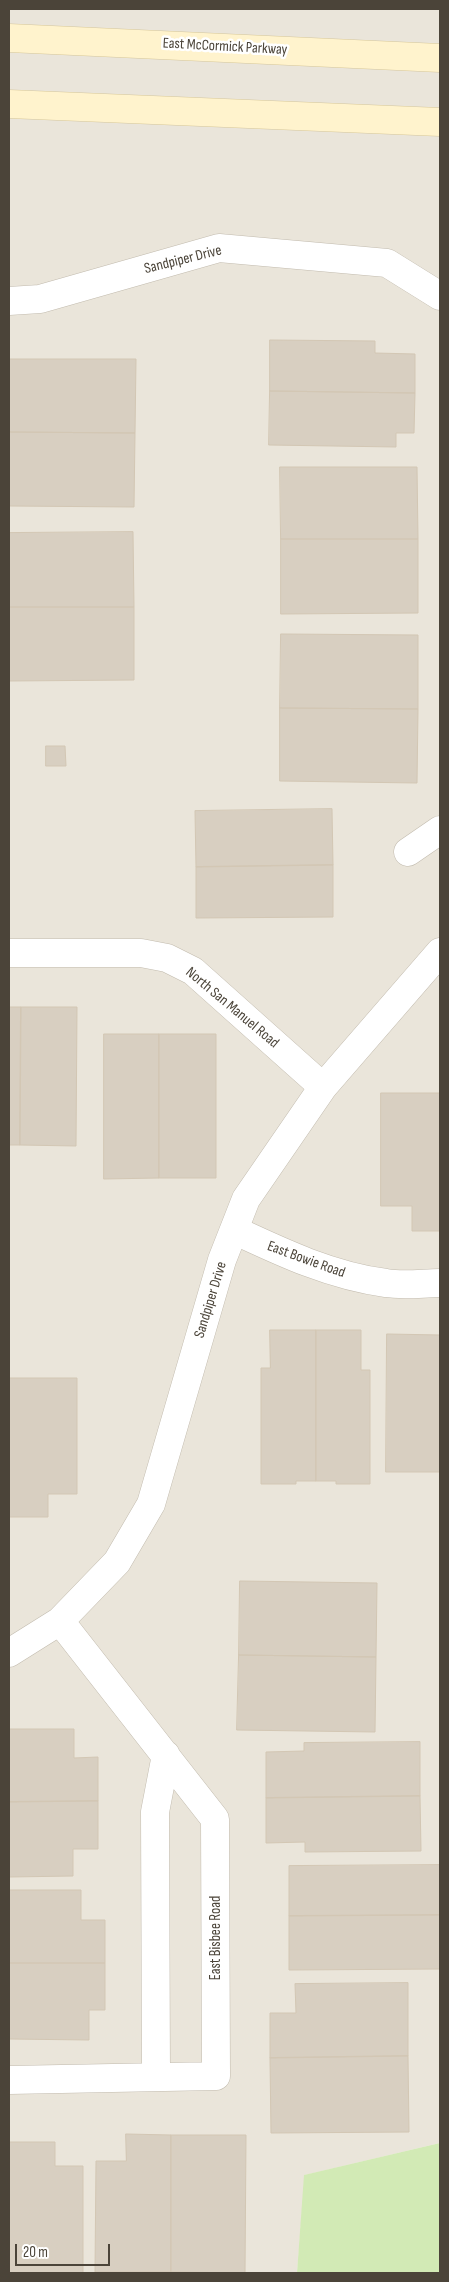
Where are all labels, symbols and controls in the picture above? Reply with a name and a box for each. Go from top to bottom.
street label: East McCormick Parkway [162,35,288,59]
street label: Sandpiper Drive [143,242,223,278]
street label: North San Manuel Road [182,964,282,1052]
street label: East Bowie Road [265,1238,347,1282]
street label: Sandpiper Drive [191,1260,231,1340]
street label: East Bisbee Road [207,1896,225,1980]
scale bar [18,2234,112,2266]
text: 20 m [23,2243,48,2262]

